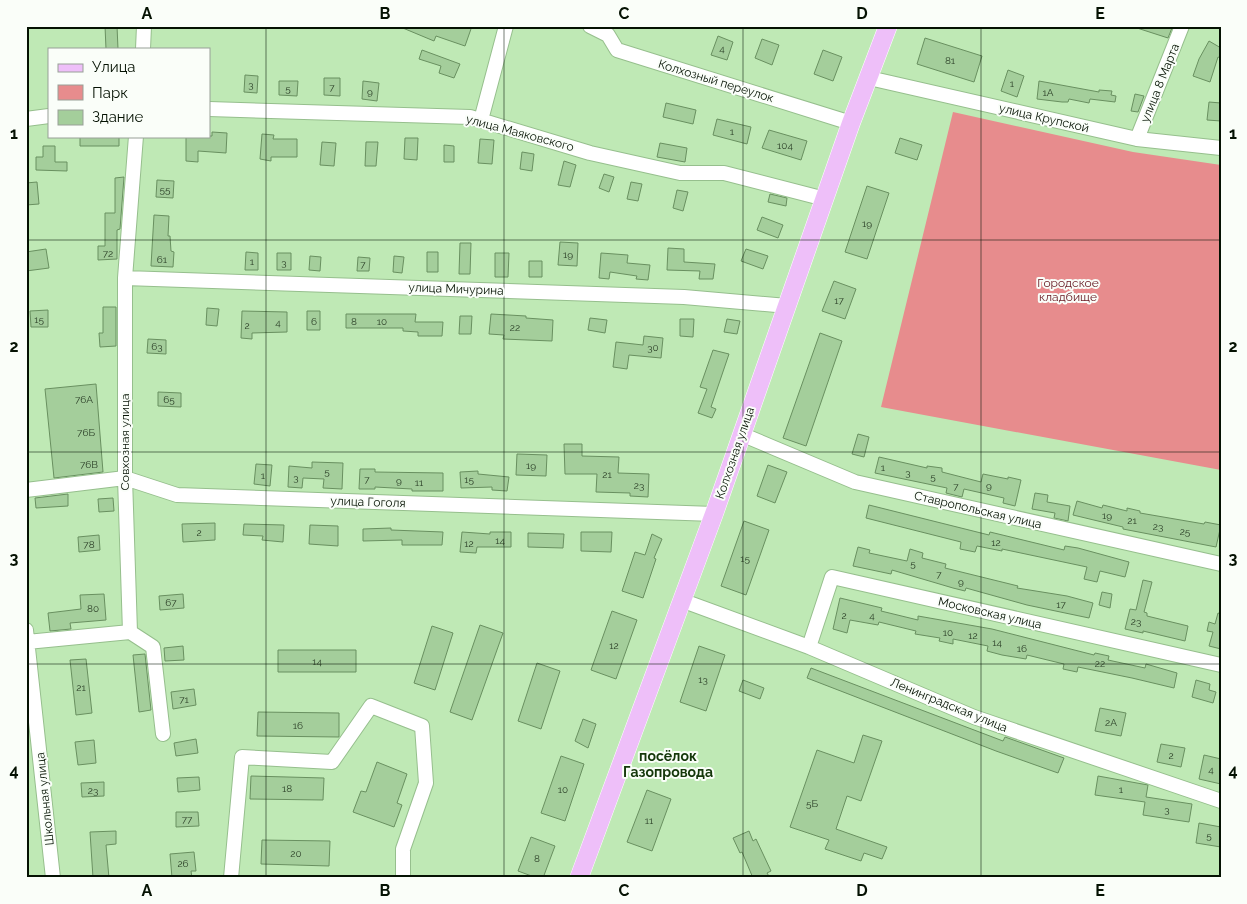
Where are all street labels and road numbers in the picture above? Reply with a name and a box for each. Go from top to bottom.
street label: улица 8 Марта [1138,42,1182,124]
street label: Колхозный переулок [657,57,775,105]
street label: улица Крупской [998,101,1090,135]
street label: улица Маяковского [464,112,576,154]
street label: улица Мичурина [408,280,504,298]
street label: Совхозная улица [118,394,132,490]
street label: Колхозная улица [713,405,757,501]
street label: Ставропольская улица [913,489,1043,531]
street label: улица Гоголя [330,494,406,510]
street label: Московская улица [937,594,1043,632]
street label: Ленинградская улица [888,675,1010,735]
street label: Школьная улица [33,752,57,846]

